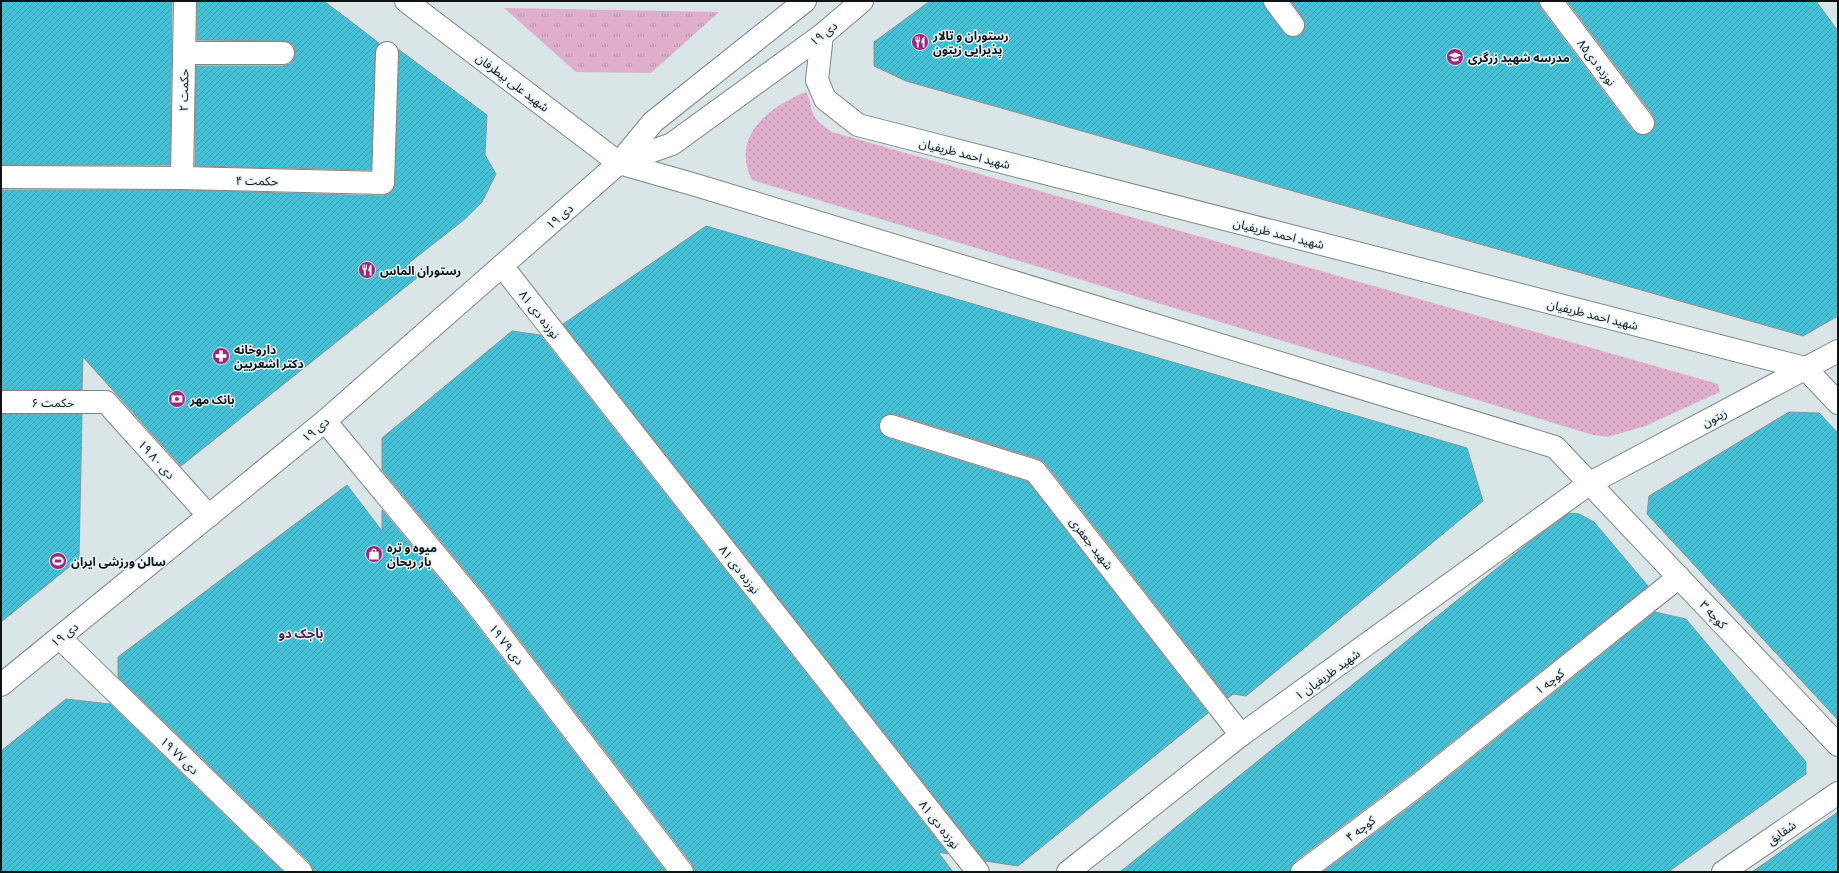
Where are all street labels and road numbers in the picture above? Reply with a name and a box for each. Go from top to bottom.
street label: ۱۹ دی [806,18,840,49]
street label: نوزده دی۸۵ [1574,36,1619,89]
street label: شهید علی بیطرفان [473,50,552,115]
street label: حکمت ۲ [176,68,190,112]
street label: شهید احمد ظریفیان [918,135,1012,172]
street label: حکمت ۴ [235,173,279,187]
street label: ۱۹ دی [543,200,576,232]
street label: شهید احمد ظریفیان [1232,215,1326,252]
street label: نوزده دی ۸۱ [516,287,563,342]
street label: شهید احمد ظریفیان [1546,296,1640,333]
street label: حکمت ۶ [32,395,74,409]
street label: زيتون [1699,405,1729,430]
street label: ۱۹ دی [299,413,332,445]
street label: ۱۹ دی ۸۰ [135,437,178,482]
street label: شهید جعفری [1067,514,1117,572]
street label: نوزده دی ۸۱ [716,542,763,597]
street label: کوچه ۳ [1696,597,1731,633]
street label: ۱۹ دی [47,619,81,650]
street label: ۱۹ دی ۷۹ [486,621,527,668]
street label: شهید ظریفیان ۱ [1292,646,1363,703]
street label: کوچه ۱ [1532,665,1568,698]
street label: ۱۹ دی ۷۷ [157,733,202,777]
street label: نوزده دی ۸۱ [916,797,963,852]
street label: کوچه ۴ [1343,812,1379,845]
street label: شقایق [1764,817,1799,849]

